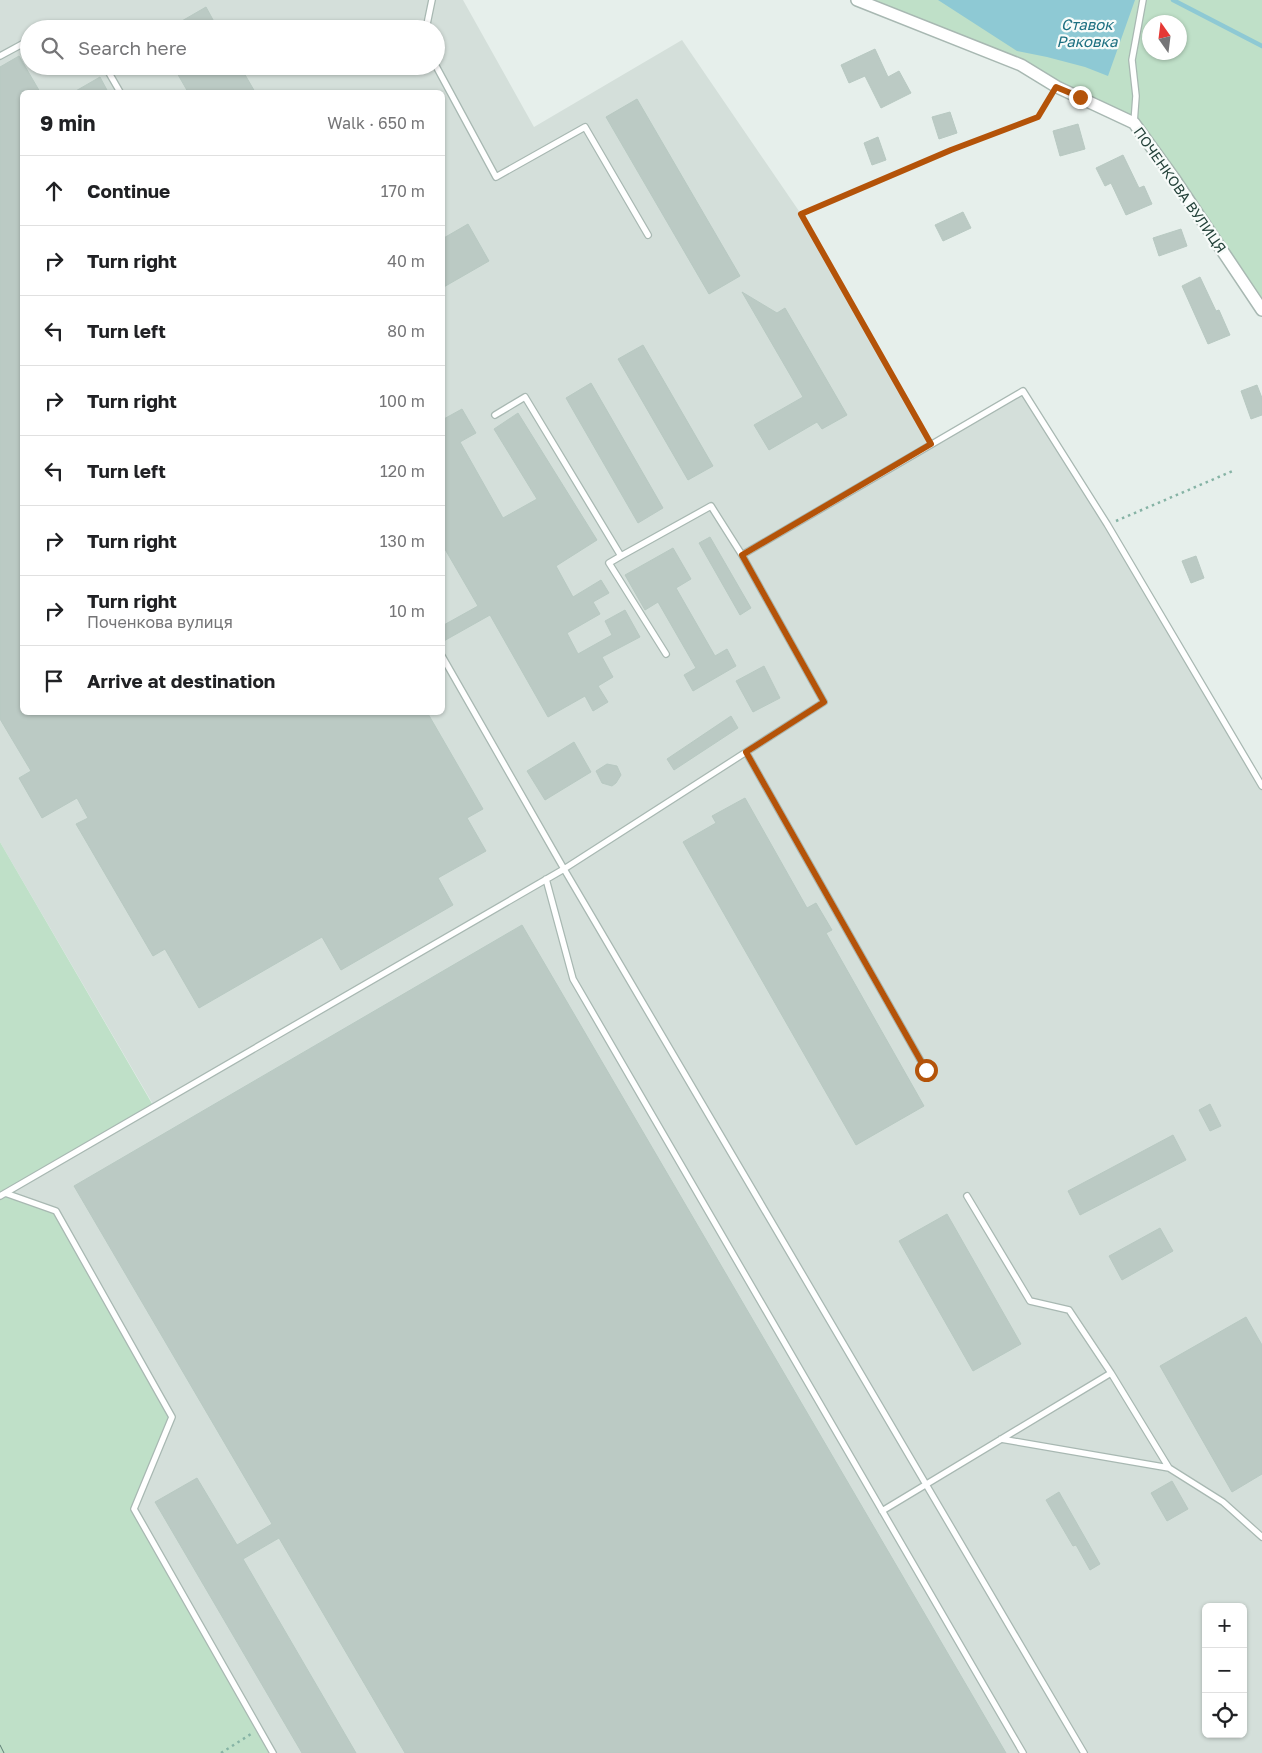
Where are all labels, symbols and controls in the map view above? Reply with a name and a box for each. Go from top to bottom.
water label: Ставок Раковка [1056,15,1118,50]
north arrow [1142,15,1187,60]
search box [20,20,445,75]
icon: search [38,34,66,62]
text: Search here [78,36,187,59]
route end [1069,86,1092,109]
text: 9 min [40,110,95,136]
text: Walk · 650 m [327,113,425,133]
street label: ПОЧЕНКОВА ВУЛИЦЯ [1131,124,1230,256]
icon: ahead [40,177,68,205]
text: Continue [87,179,170,202]
text: 170 m [381,181,425,201]
icon: right [40,247,68,275]
text: Turn right [87,249,177,272]
text: 40 m [387,251,425,271]
icon: left [40,317,68,345]
text: Turn left [87,319,166,342]
text: 80 m [387,321,425,341]
icon: right [40,387,68,415]
text: Turn right [87,389,177,412]
text: 100 m [379,391,425,411]
icon: left [40,457,68,485]
text: Turn left [87,459,166,482]
text: 120 m [380,461,425,481]
icon: right [40,527,68,555]
text: Turn right [87,529,177,552]
text: 130 m [380,531,425,551]
text: Turn right [87,589,177,612]
icon: right [40,597,68,625]
text: 10 m [389,601,425,621]
text: Поченкова вулиця [87,612,233,632]
icon: arrive [40,667,68,695]
text: Arrive at destination [87,669,275,692]
route start [915,1059,938,1082]
map controls [1202,1603,1247,1738]
button: + [1202,1603,1247,1648]
button: − [1202,1648,1247,1693]
button: locate [1202,1693,1247,1738]

